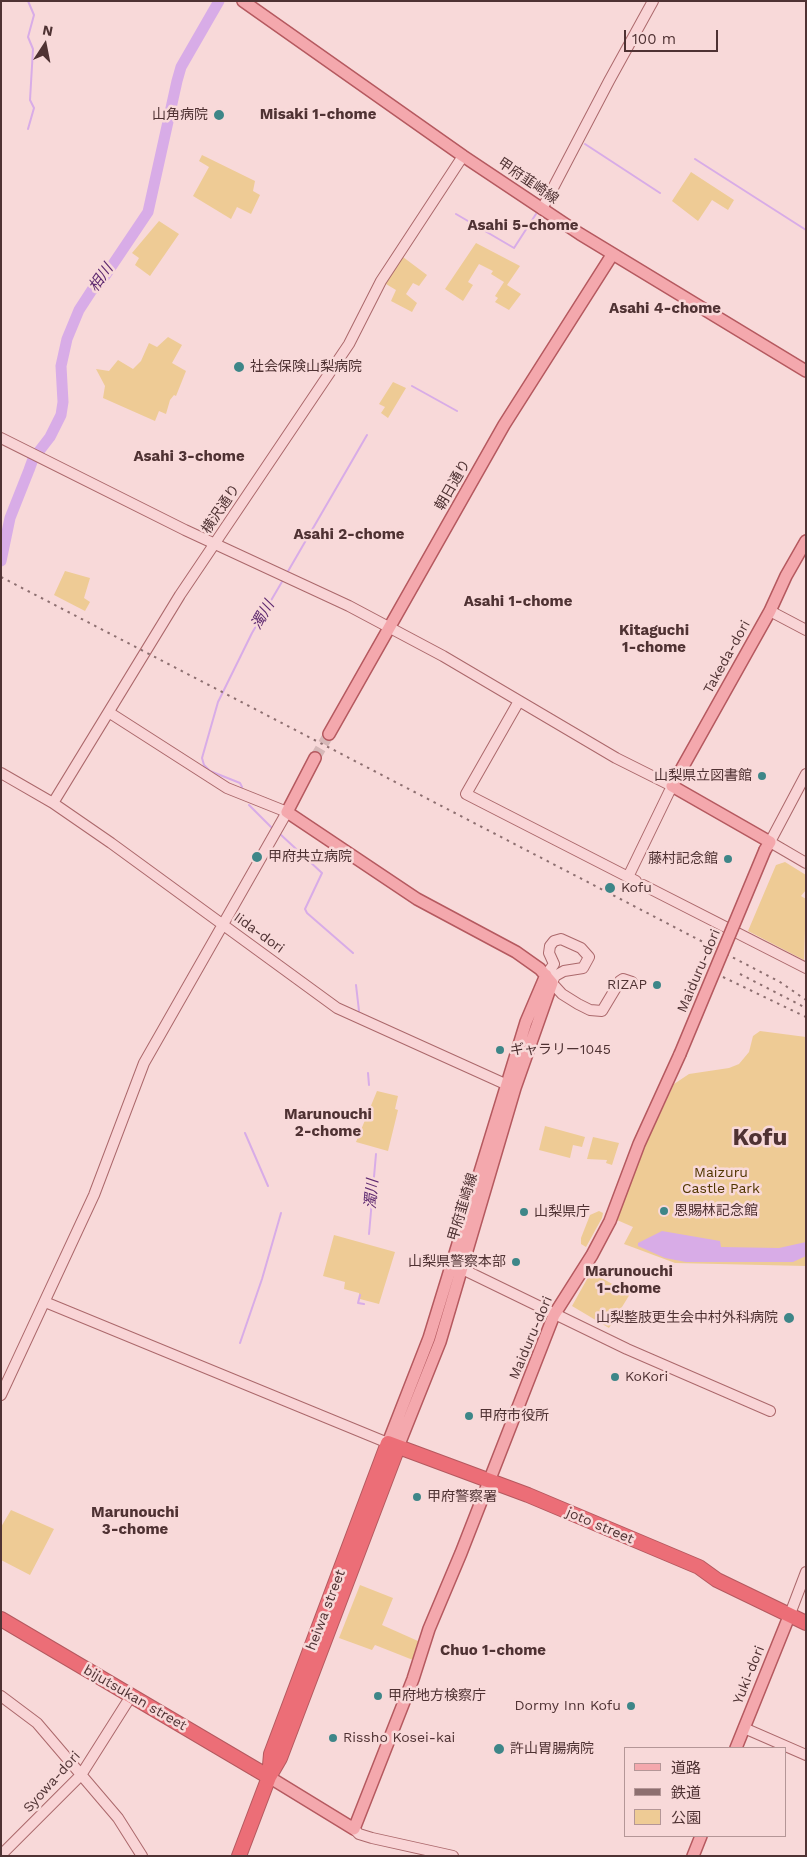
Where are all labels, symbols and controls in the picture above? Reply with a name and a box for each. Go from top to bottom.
north arrow [20,20,70,70]
scale bar [627,20,721,52]
text: N [41,21,54,39]
text: 100 m [632,30,676,48]
district label: Misaki 1-chome [260,106,376,124]
place label: 山角病院 [152,107,208,123]
marker: 山角病院 [212,108,226,122]
street label: 甲府韮崎線 [494,154,562,208]
district label: Asahi 5-chome [467,217,579,235]
water label: 相川 [85,261,117,295]
district label: Asahi 4-chome [609,300,721,318]
place label: 社会保険山梨病院 [250,359,362,375]
marker: 社会保険山梨病院 [232,360,246,374]
district label: Asahi 3-chome [133,448,245,466]
street label: 朝日通り [432,457,474,513]
street label: 横沢通り [198,481,244,537]
district label: Asahi 2-chome [293,526,405,544]
district label: Asahi 1-chome [464,593,572,611]
water label: 濁川 [248,598,278,632]
street label: Takeda-dori [700,618,754,696]
district label: Kitaguchi 1-chome [619,622,689,657]
place label: 山梨県立図書館 [654,768,752,784]
marker: 山梨県立図書館 [756,770,768,782]
place label: 甲府共立病院 [268,849,352,865]
marker: 甲府共立病院 [250,850,264,864]
place label: 藤村記念館 [648,851,718,867]
marker: 藤村記念館 [722,853,734,865]
place label: Kofu [621,880,652,896]
marker: Kofu [603,881,617,895]
street label: Iida-dori [231,909,287,957]
street label: Maiduru-dori [674,927,724,1015]
place label: RIZAP [607,977,647,993]
marker: RIZAP [651,979,663,991]
place label: ギャラリー1045 [510,1042,611,1058]
marker: ギャラリー1045 [494,1044,506,1056]
district label: Marunouchi 2-chome [284,1106,372,1141]
district label: Kofu [733,1124,787,1152]
park label: Maizuru Castle Park [682,1165,760,1198]
street label: 甲府韮崎線 [445,1171,481,1243]
water label: 濁川 [362,1178,382,1210]
place label: 恩賜林記念館 [674,1203,758,1219]
place label: 山梨県庁 [534,1204,590,1220]
marker: 恩賜林記念館 [658,1205,670,1217]
marker: 山梨県庁 [518,1206,530,1218]
place label: 山梨県警察本部 [408,1254,506,1270]
marker: 山梨県警察本部 [510,1256,522,1268]
district label: Marunouchi 1-chome [585,1263,673,1298]
street label: Maiduru-dori [506,1294,556,1382]
place label: 山梨整肢更生会中村外科病院 [596,1310,778,1326]
marker: 山梨整肢更生会中村外科病院 [782,1311,796,1325]
place label: KoKori [625,1369,668,1385]
marker: KoKori [609,1371,621,1383]
place label: 甲府市役所 [479,1408,549,1424]
marker: 甲府市役所 [463,1410,475,1422]
place label: 甲府警察署 [427,1489,497,1505]
marker: 甲府警察署 [411,1491,423,1503]
district label: Marunouchi 3-chome [91,1504,179,1539]
street label: joto street [564,1504,636,1548]
street label: heiwa street [303,1567,349,1653]
district label: Chuo 1-chome [440,1642,546,1660]
street label: Yuki-dori [730,1643,768,1707]
street label: bijutsukan street [80,1662,190,1734]
place label: 甲府地方検察庁 [388,1688,486,1704]
marker: 甲府地方検察庁 [372,1690,384,1702]
place label: Dormy Inn Kofu [514,1698,621,1714]
marker: Dormy Inn Kofu [625,1700,637,1712]
place label: Rissho Kosei-kai [343,1730,455,1746]
marker: Rissho Kosei-kai [327,1732,339,1744]
place label: 許山胃腸病院 [510,1741,594,1757]
marker: 許山胃腸病院 [492,1742,506,1756]
legend [624,1747,787,1837]
street label: Syowa-dori [20,1748,84,1816]
text: 道路 [671,1759,701,1777]
text: 鉄道 [671,1784,701,1802]
text: 公園 [671,1809,701,1827]

